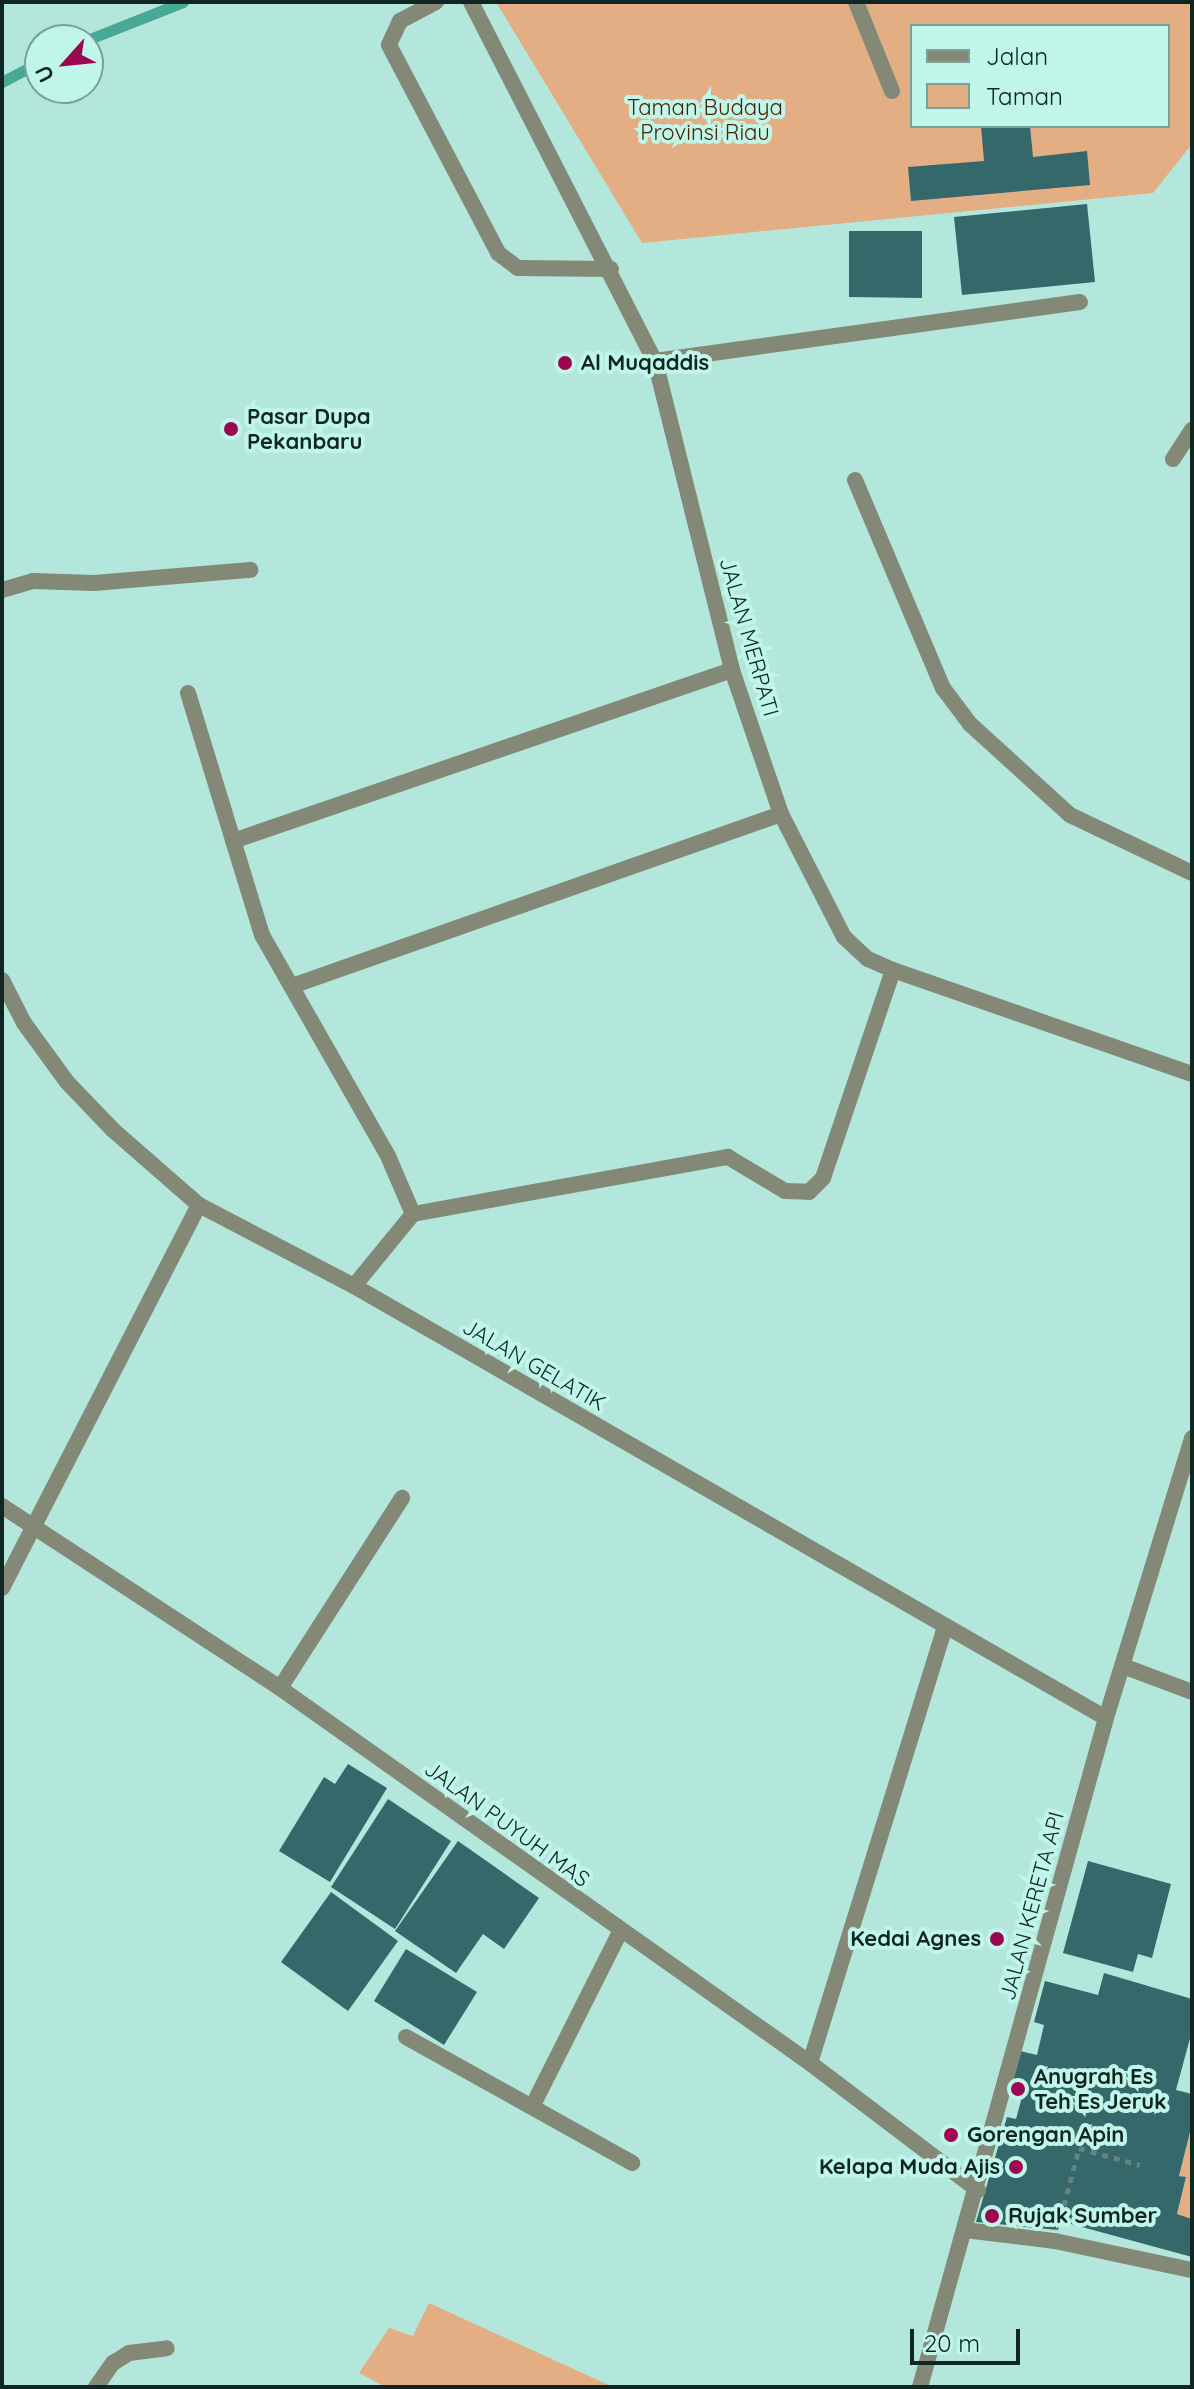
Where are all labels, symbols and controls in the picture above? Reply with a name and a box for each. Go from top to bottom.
north arrow [24,24,104,104]
legend [910,24,1170,128]
text: Jalan [986,41,1048,71]
text: U [28,61,60,87]
text: Taman [986,81,1063,111]
park label: Taman Budaya Provinsi Riau [627,94,783,146]
place label: Al Muqaddis [581,350,709,376]
marker: Al Muqaddis [556,354,574,372]
place label: Pasar Dupa Pekanbaru [247,403,371,454]
marker: Pasar Dupa Pekanbaru [222,420,240,438]
street label: JALAN MERPATI [714,555,784,719]
street label: JALAN GELATIK [458,1313,610,1417]
street label: JALAN PUYUH MAS [419,1755,595,1893]
street label: JALAN KERETA API [994,1809,1070,2003]
place label: Kedai Agnes [850,1926,981,1952]
marker: Kedai Agnes [988,1930,1006,1948]
place label: Anugrah Es Teh Es Jeruk [1034,2063,1167,2114]
marker: Anugrah Es Teh Es Jeruk [1009,2080,1027,2098]
place label: Gorengan Apin [967,2122,1124,2148]
marker: Gorengan Apin [942,2126,960,2144]
place label: Kelapa Muda Ajis [819,2154,1000,2180]
marker: Kelapa Muda Ajis [1007,2158,1025,2176]
place label: Rujak Sumber [1008,2203,1157,2229]
marker: Rujak Sumber [983,2207,1001,2225]
scale bar [914,2313,1024,2363]
text: 20 m [924,2328,980,2358]

